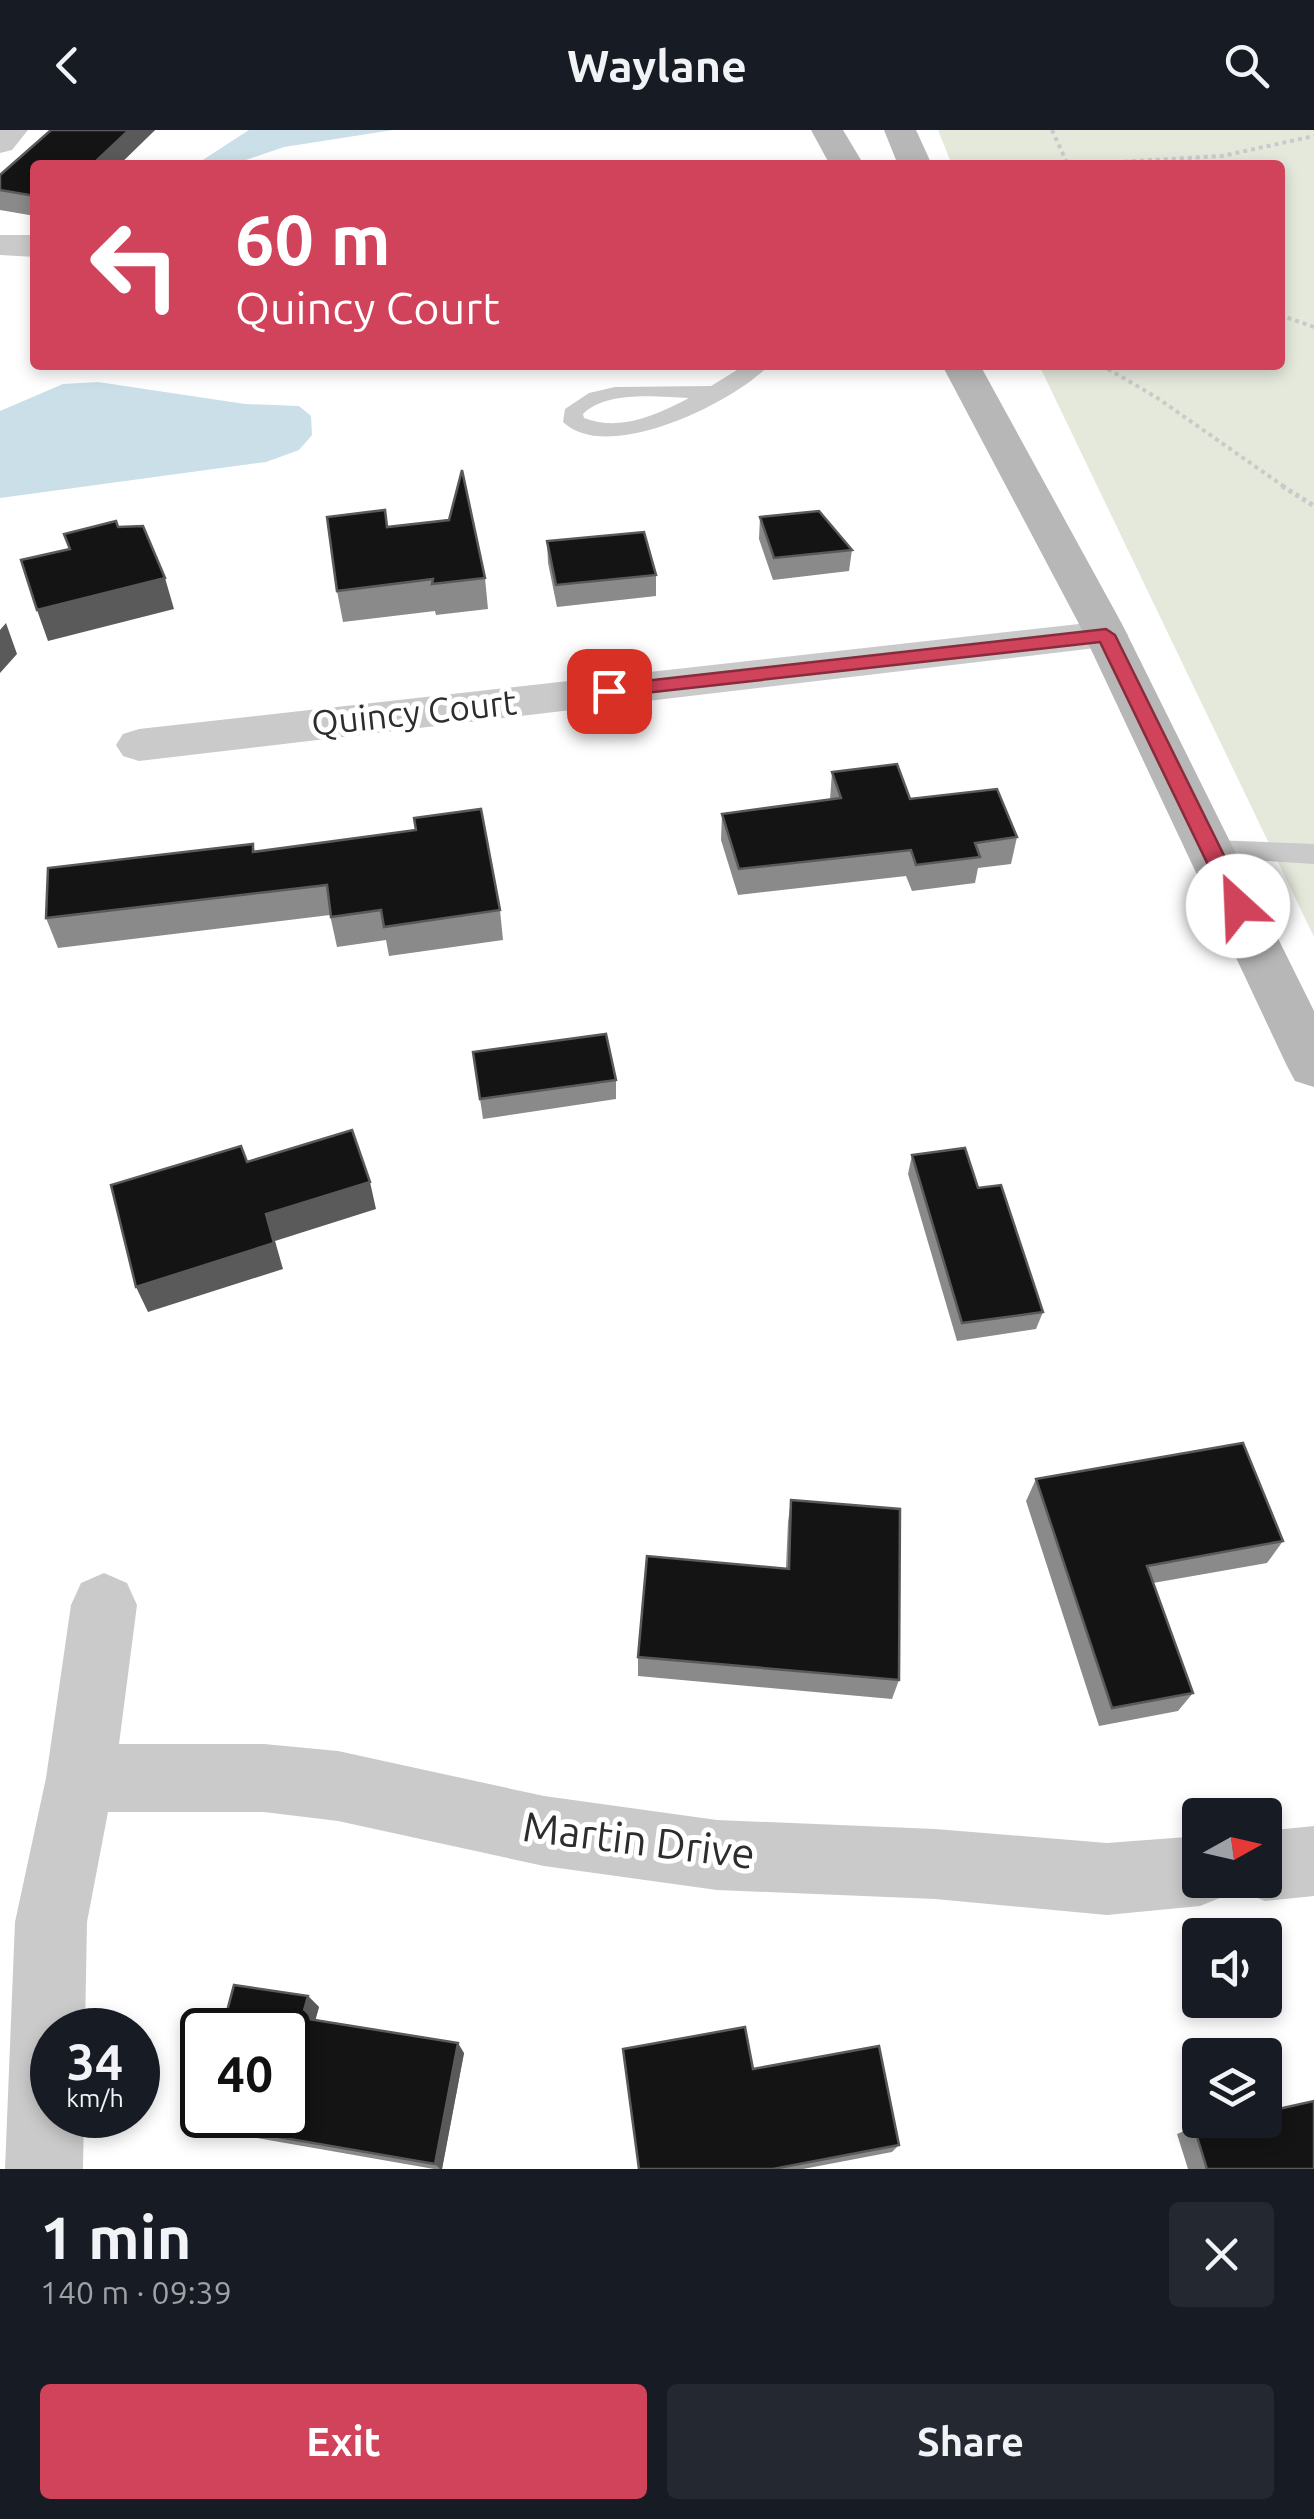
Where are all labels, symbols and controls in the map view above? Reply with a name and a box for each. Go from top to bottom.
icon: back [40,38,95,93]
icon: search [1219,38,1274,93]
text: Waylane [567,40,747,91]
icon: left [70,200,200,330]
text: 60 m [235,200,391,278]
text: Quincy Court [235,282,500,333]
pin [567,649,652,734]
icon: arrive [582,664,637,719]
street label: Quincy Court [309,681,519,743]
position arrow [1186,854,1290,958]
north arrow [1182,1798,1282,1898]
map controls [1182,1798,1282,2138]
street label: Martin Drive [520,1802,758,1877]
button: sound [1182,1918,1282,2018]
speed limit sign: 40 [180,2008,310,2138]
text: 34 [67,2033,123,2089]
button: layers [1182,2038,1282,2138]
text: km/h [66,2084,124,2112]
button: close [1169,2202,1274,2307]
text: 1 min [40,2203,192,2270]
text: 140 m · 09:39 [40,2274,232,2310]
button: Exit [40,2384,647,2499]
button: Share [667,2384,1274,2499]

